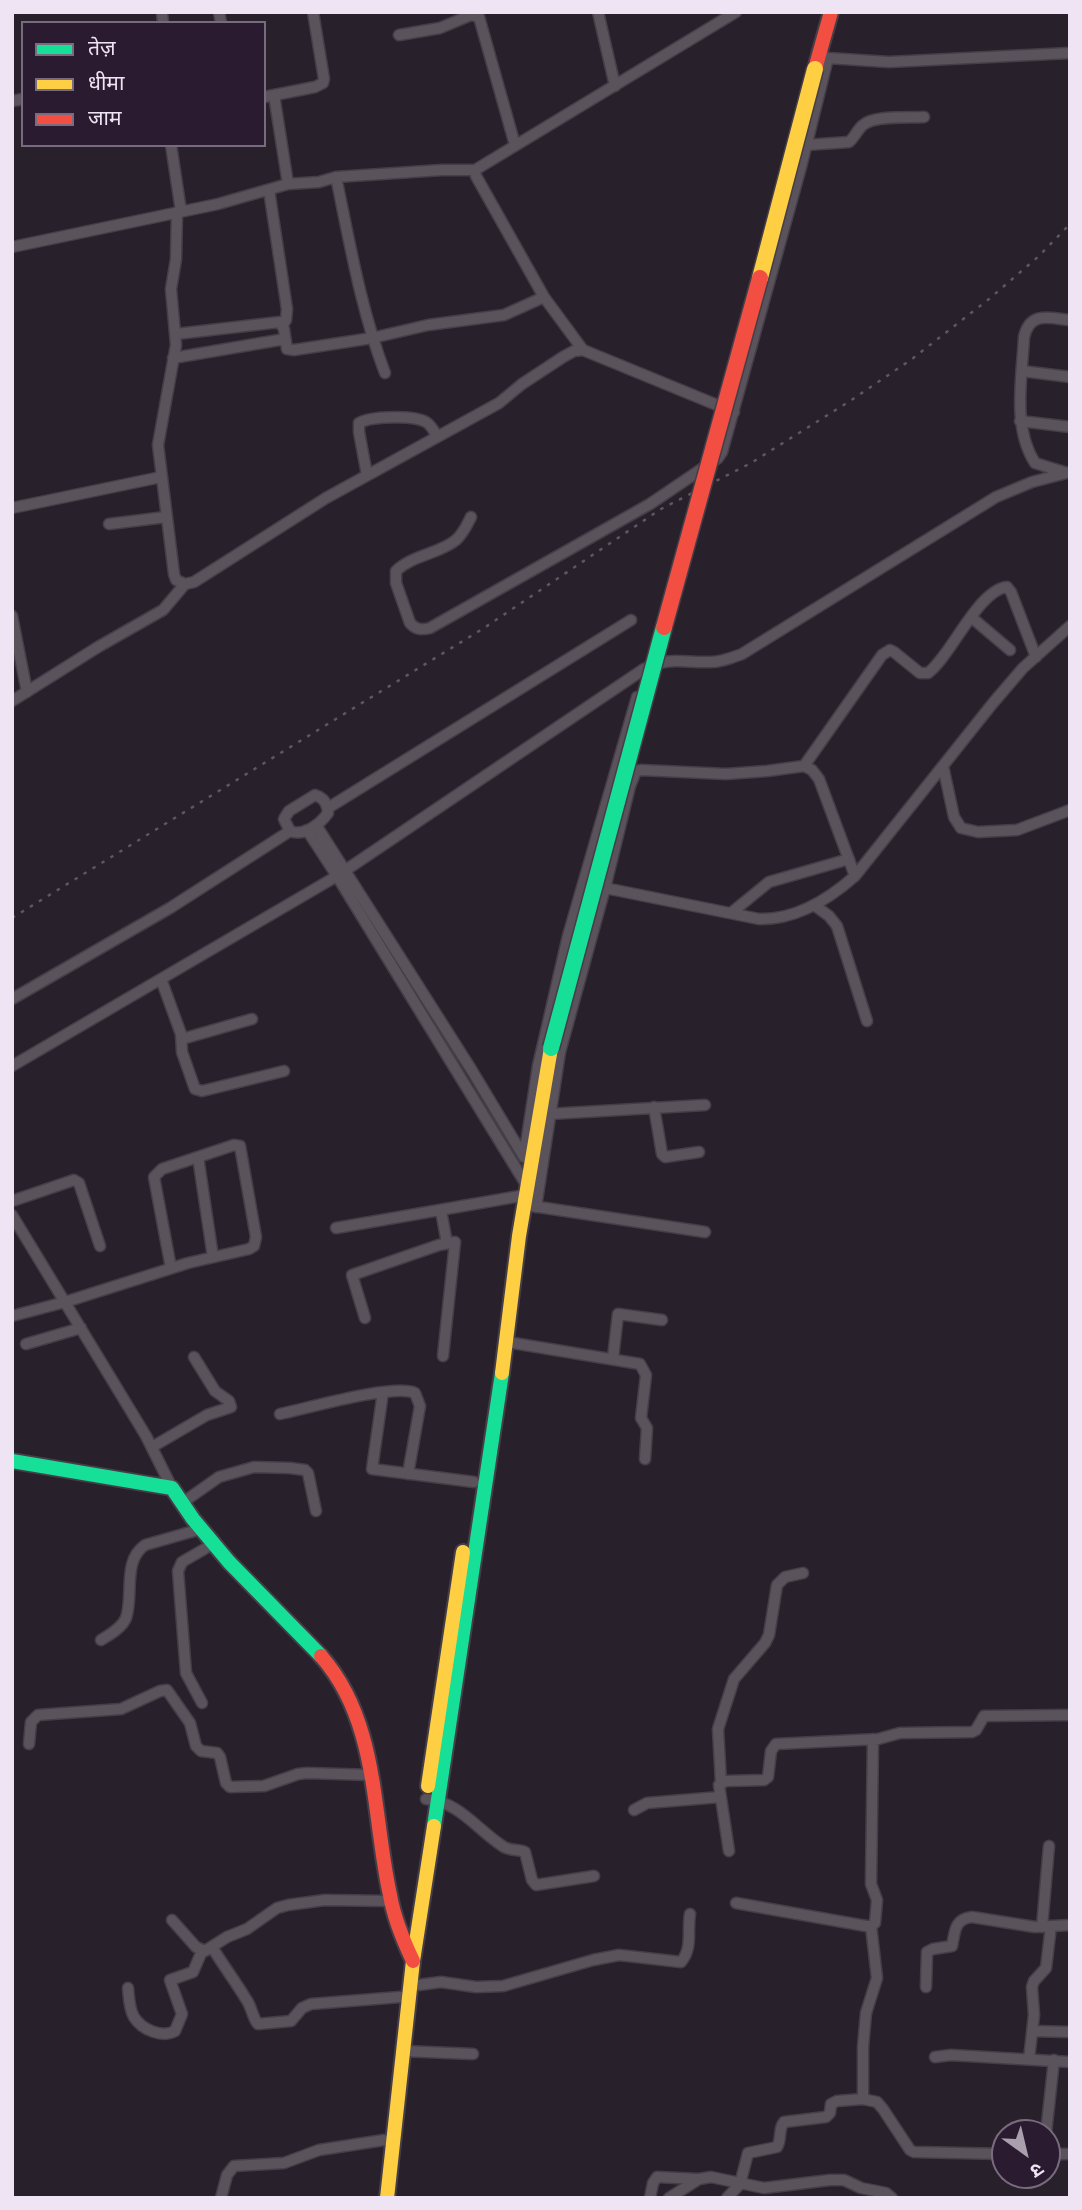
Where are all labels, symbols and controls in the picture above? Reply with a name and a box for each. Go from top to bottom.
legend [21,21,266,147]
text: तेज़ [88,35,116,60]
text: धीमा [88,70,124,95]
text: जाम [88,105,122,130]
north arrow [991,2119,1061,2189]
text: उ [1026,2158,1048,2183]

